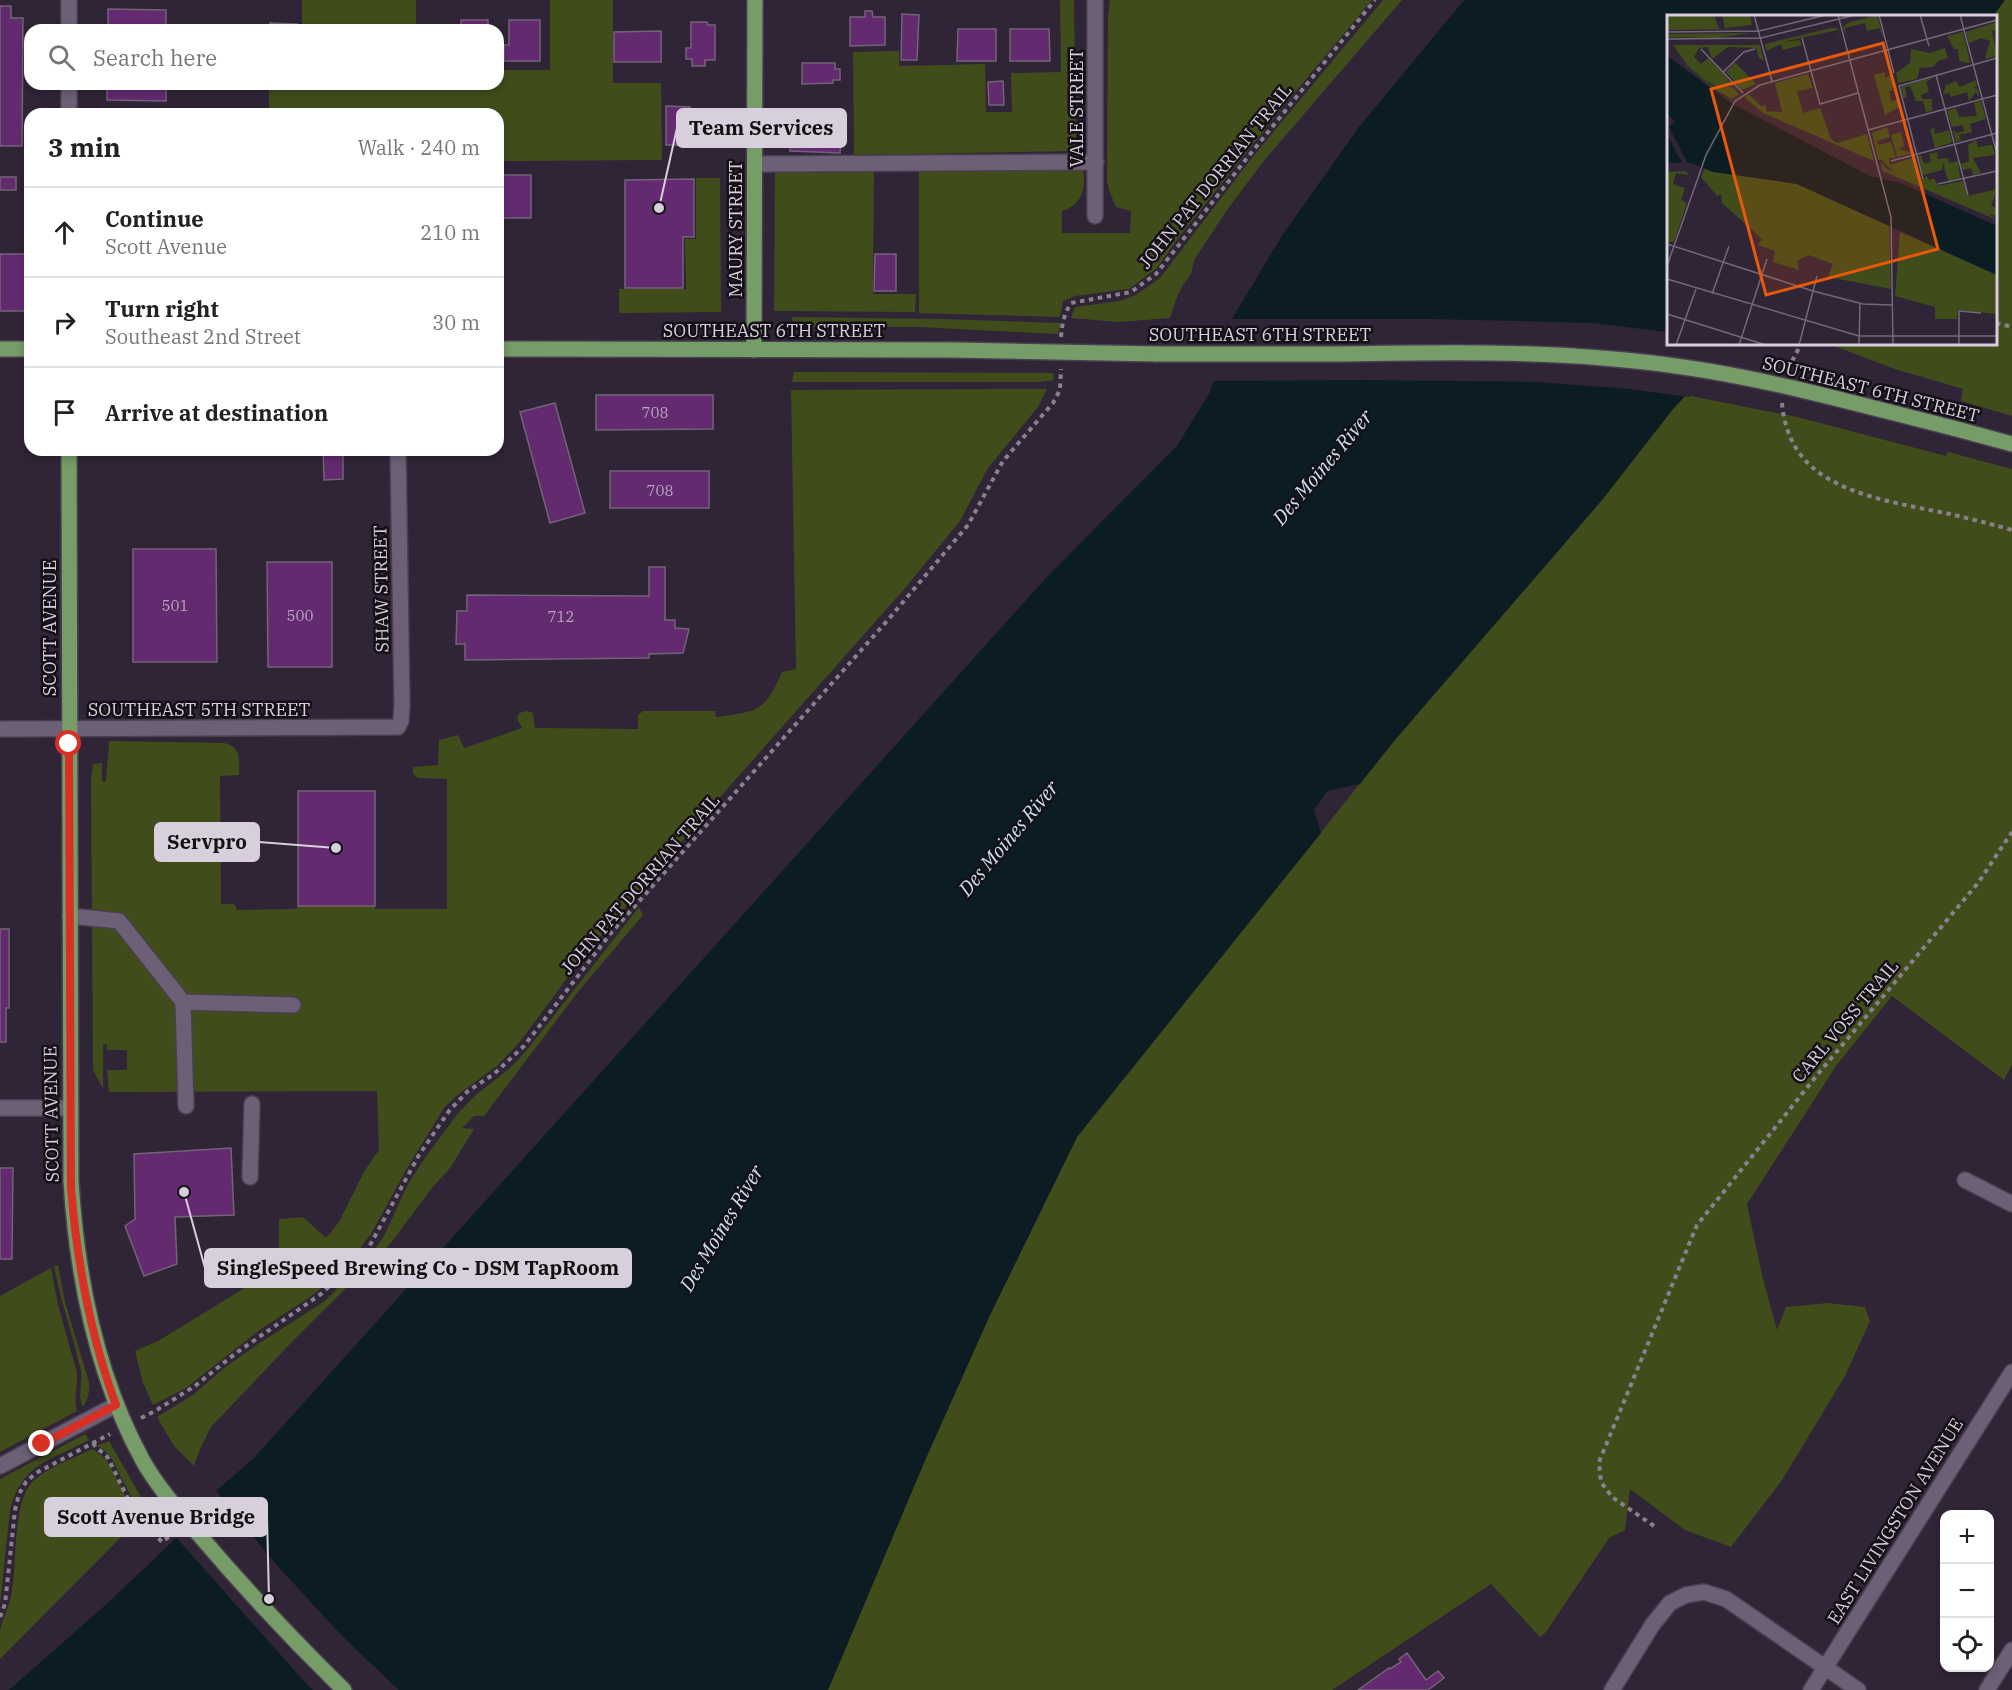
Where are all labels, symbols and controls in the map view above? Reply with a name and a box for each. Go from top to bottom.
inset map [1667,15,1997,345]
search box [24,24,504,90]
icon: search [45,41,78,74]
text: Search here [93,43,217,72]
street label: VALE STREET [1065,48,1088,167]
street label: JOHN PAT DORRIAN TRAIL [1133,79,1297,273]
callout: Team Services [677,109,846,147]
text: Team Services [689,114,833,141]
text: 3 min [48,130,121,164]
text: Walk · 240 m [358,134,480,161]
street label: MAURY STREET [724,160,747,297]
text: Continue [105,204,204,233]
icon: ahead [48,216,81,249]
text: 210 m [420,219,480,246]
text: Scott Avenue [105,233,227,260]
text: Turn right [105,294,219,323]
icon: right [48,306,81,339]
text: 30 m [432,309,480,336]
street label: SOUTHEAST 6TH STREET [663,319,886,342]
text: Southeast 2nd Street [105,323,301,350]
street label: SOUTHEAST 6TH STREET [1149,323,1372,346]
street label: SOUTHEAST 6TH STREET [1760,351,1982,427]
icon: arrive [48,396,81,429]
text: Arrive at destination [105,398,328,427]
house number: 708 [641,403,669,422]
water label: Des Moines River [1265,403,1379,531]
house number: 708 [646,481,674,500]
street label: SHAW STREET [368,525,394,653]
street label: SCOTT AVENUE [38,560,61,696]
house number: 501 [161,596,189,615]
house number: 500 [286,606,314,625]
house number: 712 [547,607,575,626]
street label: SOUTHEAST 5TH STREET [88,698,311,721]
route start [55,730,81,756]
water label: Des Moines River [951,774,1065,902]
street label: JOHN PAT DORRIAN TRAIL [555,789,725,979]
callout: Servpro [155,823,259,861]
text: Servpro [167,828,247,855]
street label: CARL VOSS TRAIL [1787,955,1903,1087]
street label: SCOTT AVENUE [38,1046,64,1182]
water label: Des Moines River [672,1159,770,1297]
callout: SingleSpeed Brewing Co - DSM TapRoom [205,1249,631,1287]
text: SingleSpeed Brewing Co - DSM TapRoom [217,1254,619,1281]
street label: EAST LIVINGSTON AVENUE [1822,1414,1968,1628]
route end [28,1430,54,1456]
callout: Scott Avenue Bridge [45,1498,267,1536]
text: Scott Avenue Bridge [57,1503,255,1530]
map controls [1940,1510,1994,1672]
button: + [1940,1510,1994,1564]
button: − [1940,1564,1994,1618]
button: locate [1940,1618,1994,1672]

